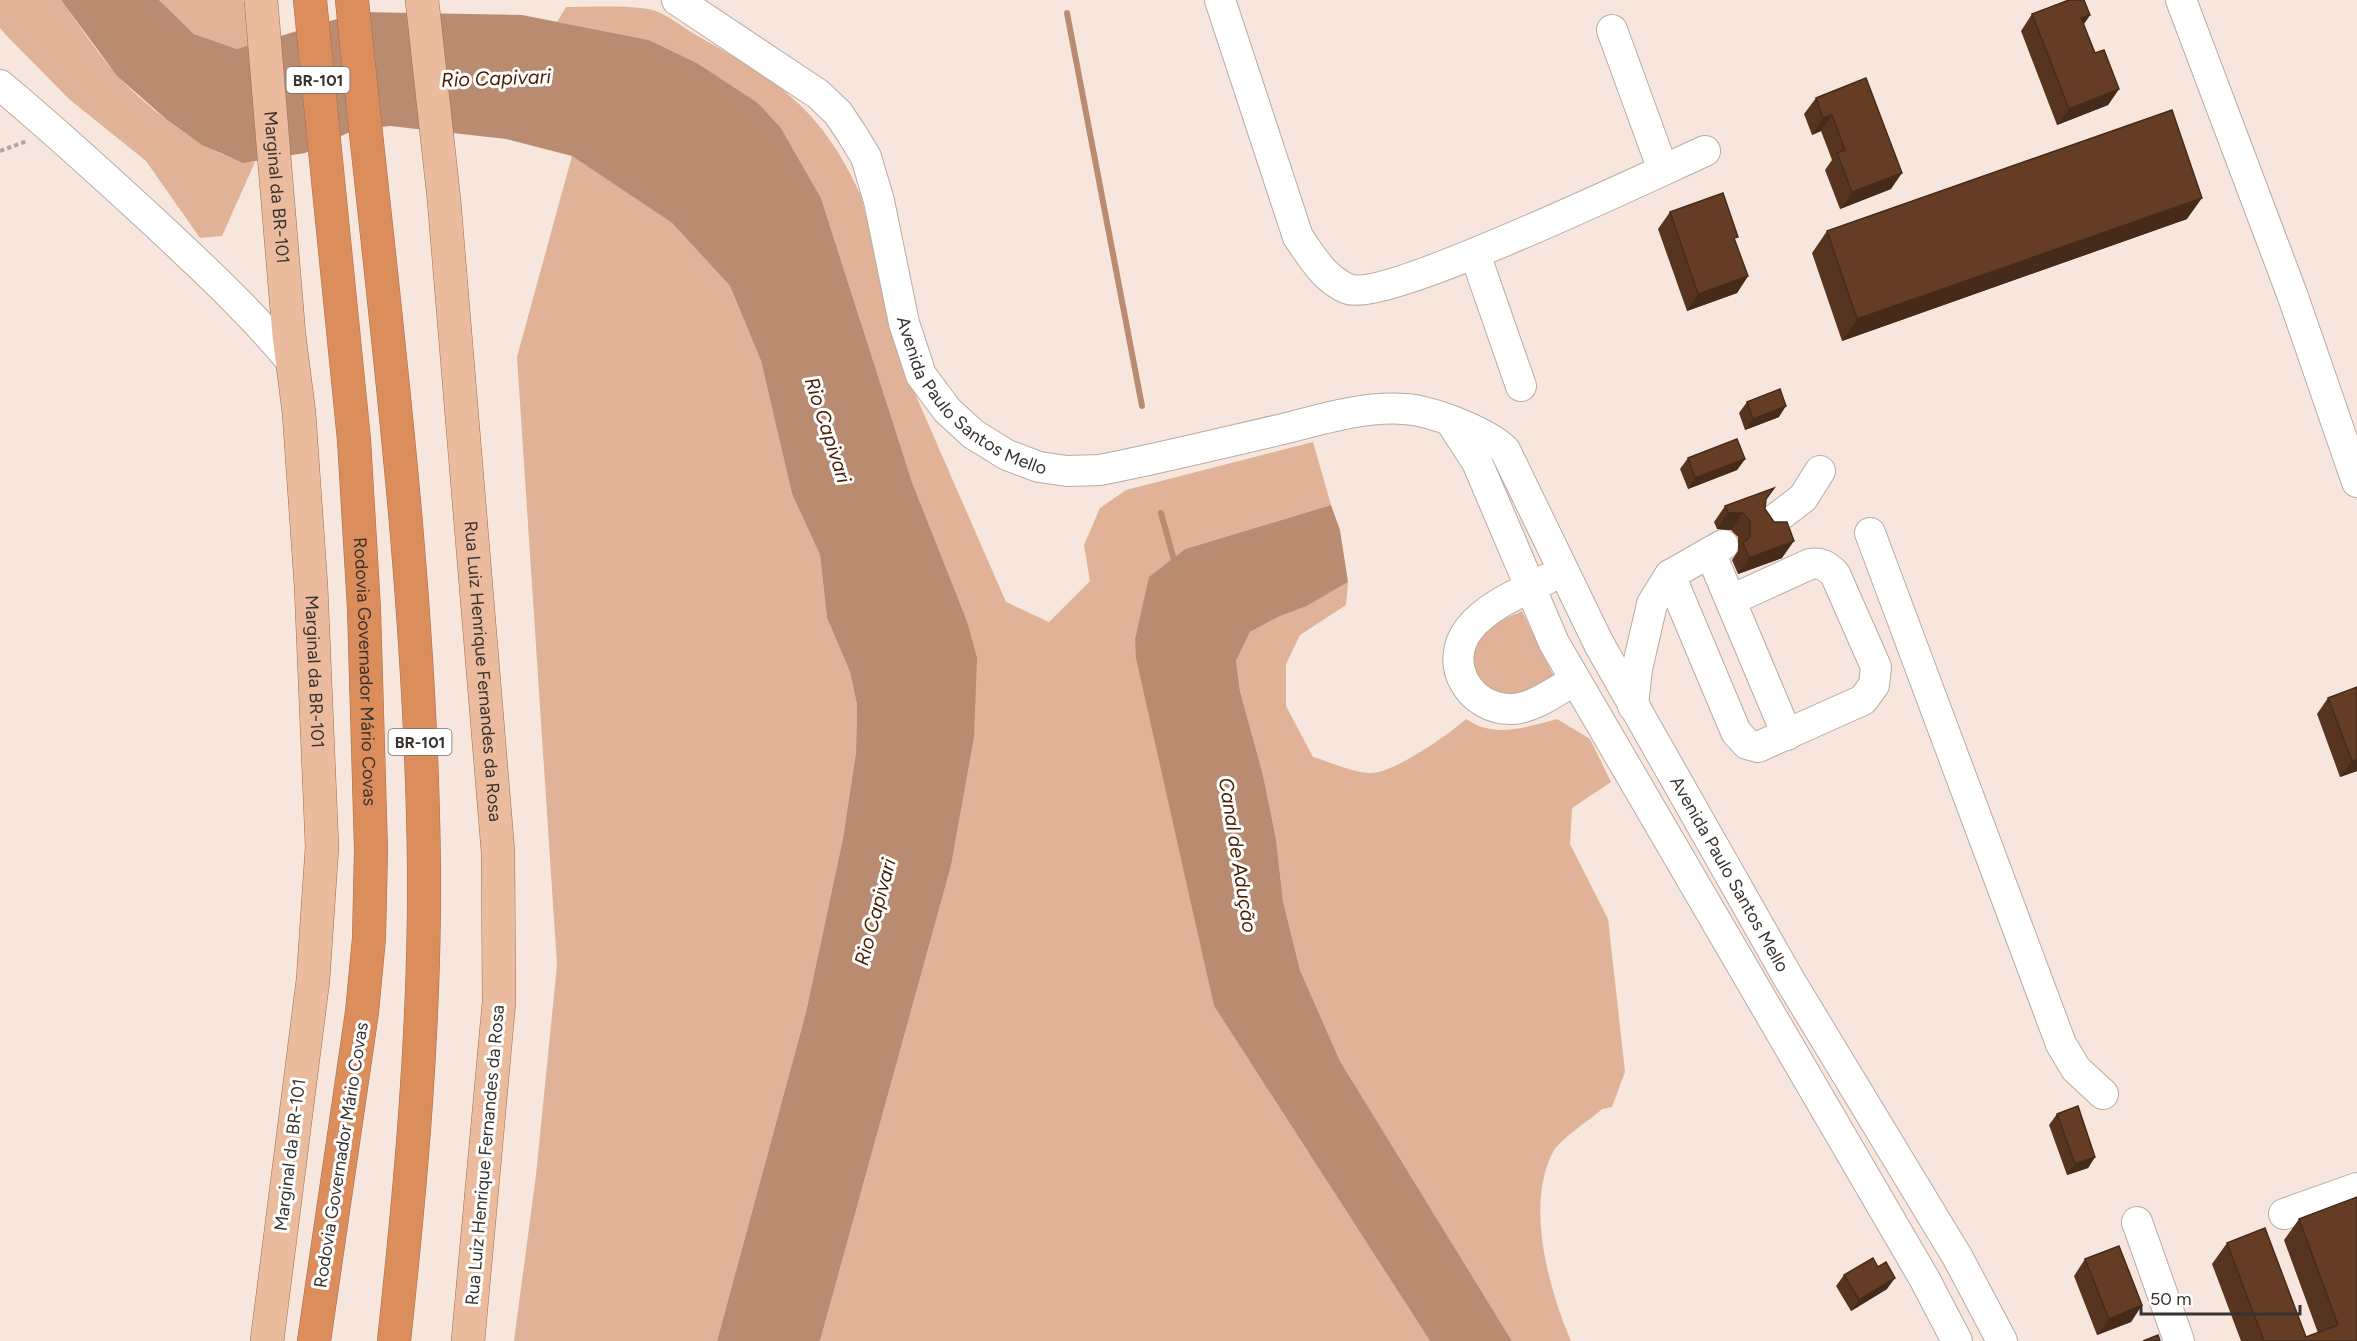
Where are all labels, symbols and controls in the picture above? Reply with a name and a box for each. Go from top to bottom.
water label: Rio Capivari [441,64,552,92]
road number: BR-101 [286,67,350,93]
street label: Marginal da BR-101 [259,110,294,265]
street label: Avenida Paulo Santos Mello [892,315,1048,479]
water label: Rio Capivari [800,374,856,486]
street label: Rua Luiz Henrique Fernandes da Rosa [460,520,506,823]
street label: Rodovia Governador Mário Covas [349,536,381,806]
street label: Marginal da BR-101 [300,595,329,749]
road number: BR-101 [388,729,452,755]
street label: Avenida Paulo Santos Mello [1665,772,1794,976]
water label: Canal de Adução [1214,776,1262,935]
water label: Rio Capivari [849,856,901,968]
street label: Rua Luiz Henrique Fernandes da Rosa [461,1004,509,1306]
street label: Rodovia Governador Mário Covas [309,1021,373,1289]
street label: Marginal da BR-101 [270,1078,310,1232]
scale bar [2141,1278,2300,1316]
text: 50 m [2150,1288,2192,1310]

